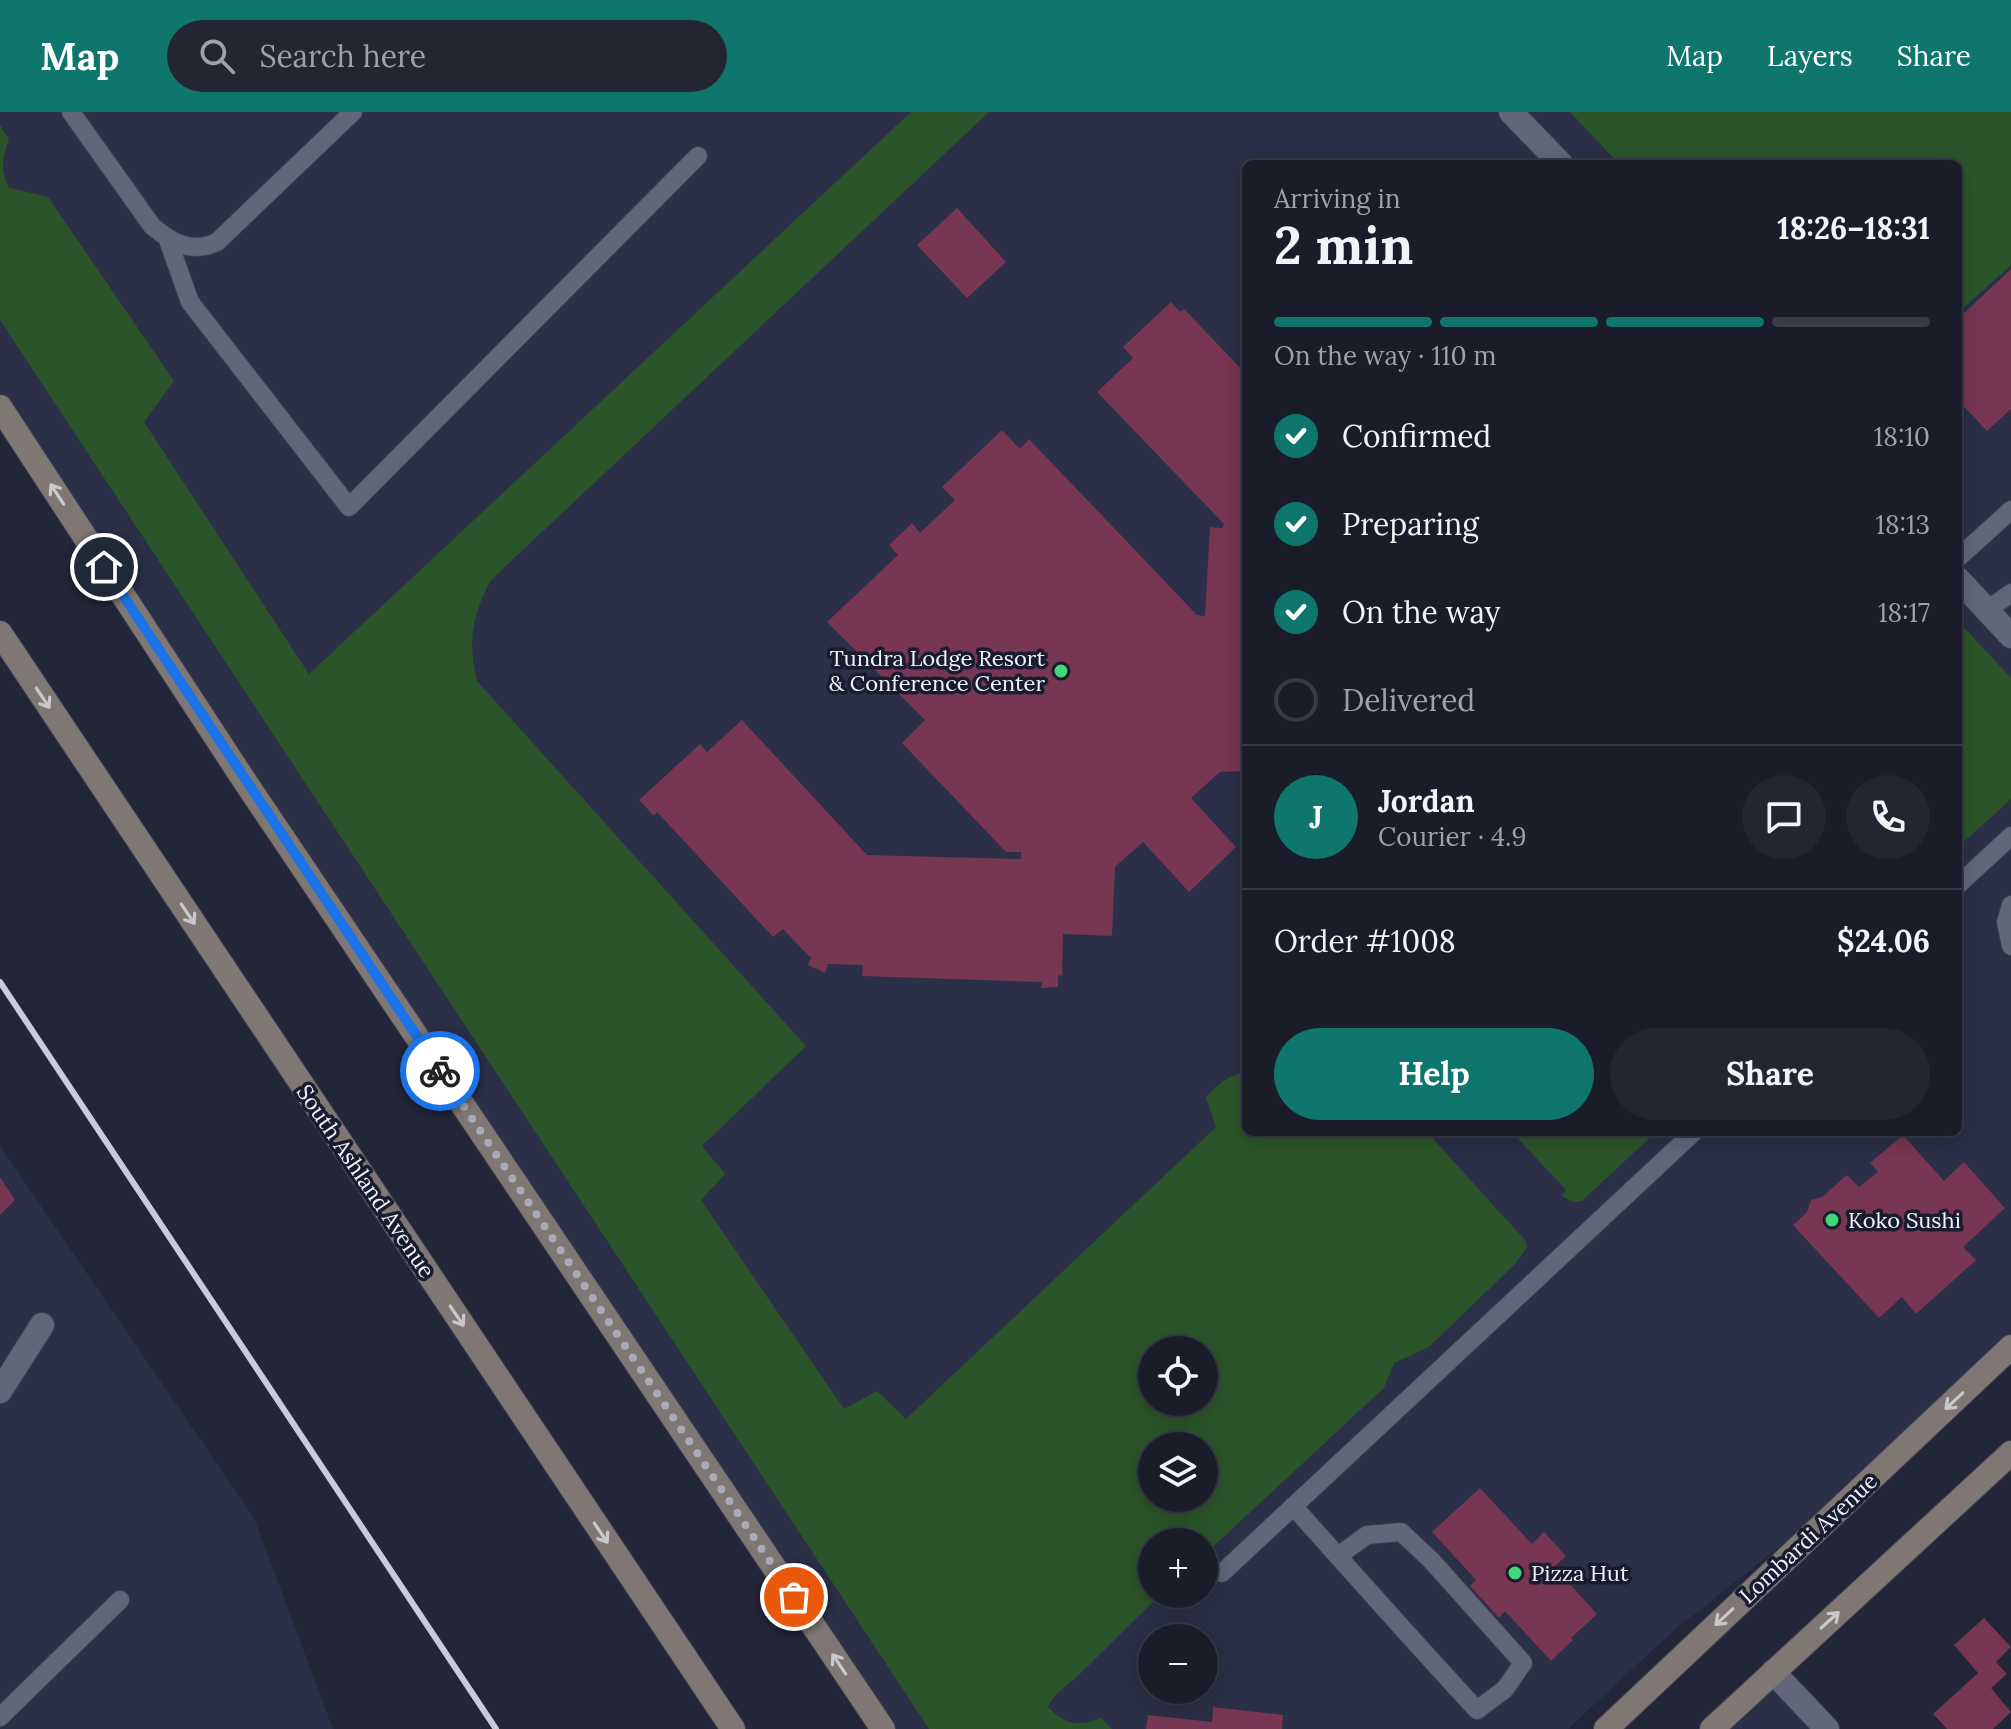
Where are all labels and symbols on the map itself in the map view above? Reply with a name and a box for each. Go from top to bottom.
one-way arrow [48,483,64,506]
pin [70,533,138,601]
place label: Tundra Lodge Resort & Conference Center [829,644,1045,697]
marker: Tundra Lodge Resort & Conference Center [1052,662,1070,680]
one-way arrow [36,686,52,709]
one-way arrow [180,902,196,925]
courier [400,1031,480,1111]
street label: South Ashland Avenue [291,1079,441,1283]
place label: Koko Sushi [1848,1206,1961,1234]
marker: Koko Sushi [1823,1211,1841,1229]
one-way arrow [449,1305,465,1327]
one-way arrow [1944,1391,1964,1410]
street label: Lombardi Avenue [1733,1467,1883,1609]
one-way arrow [593,1521,610,1543]
place label: Pizza Hut [1531,1559,1629,1587]
pin [760,1563,828,1631]
marker: Pizza Hut [1506,1564,1524,1582]
one-way arrow [1714,1608,1734,1627]
one-way arrow [1820,1611,1840,1629]
one-way arrow [831,1654,847,1676]

